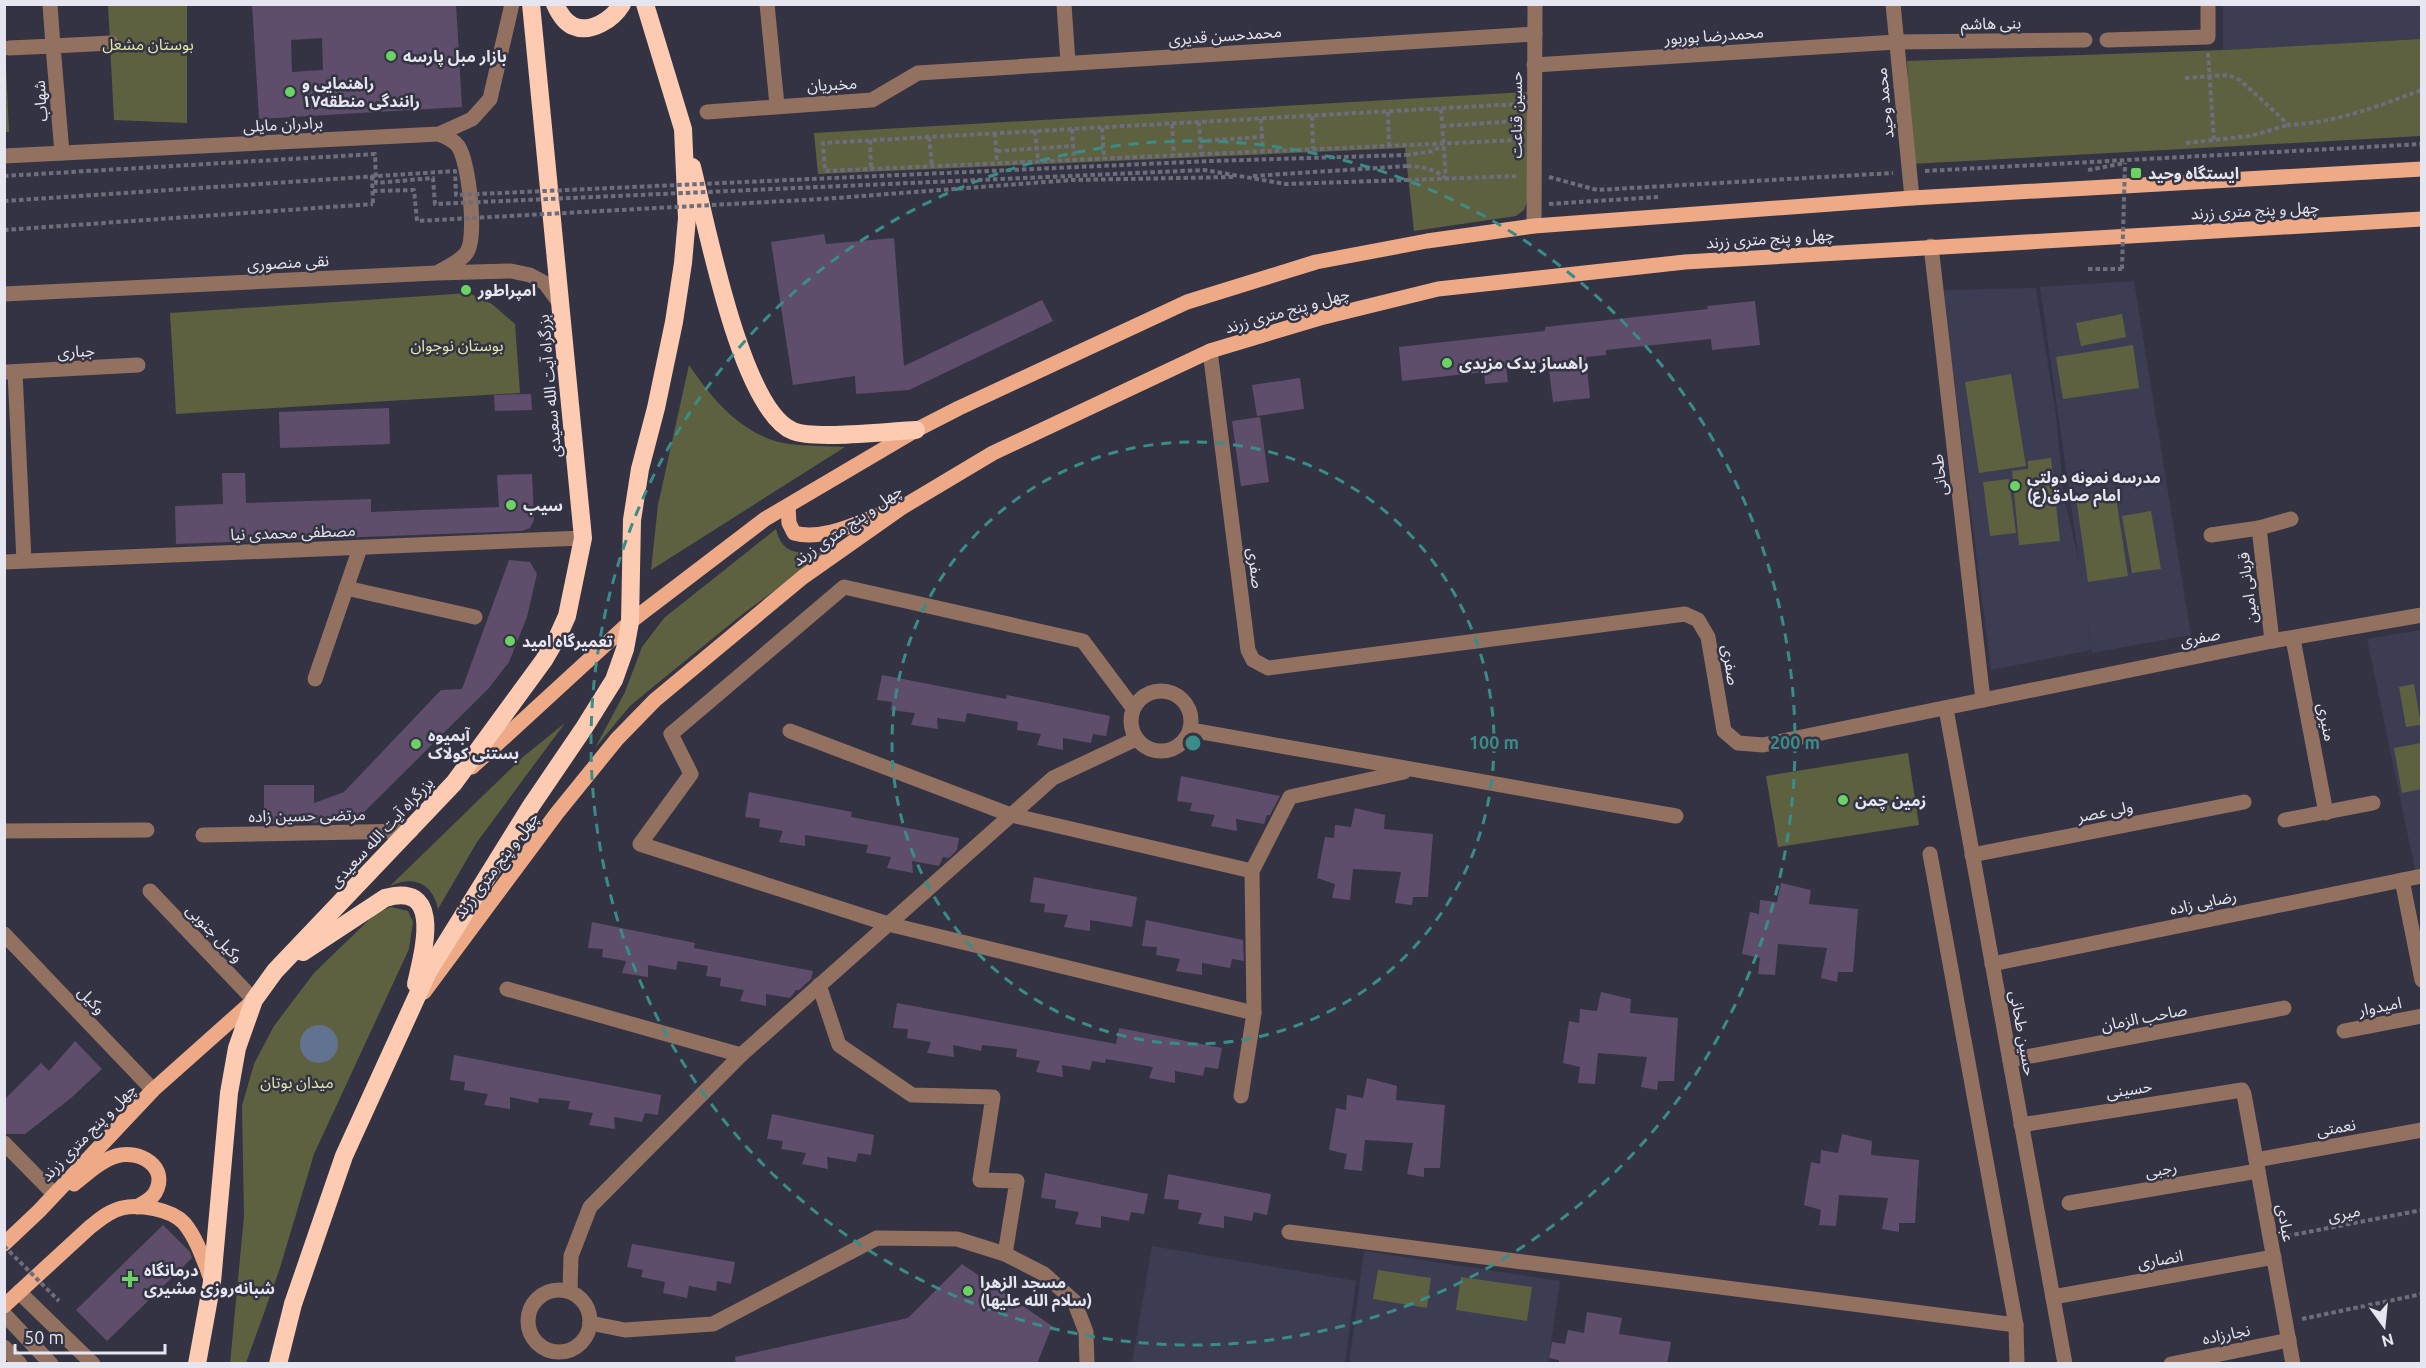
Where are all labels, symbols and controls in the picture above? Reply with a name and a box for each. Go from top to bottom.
street label: بنی هاشم [1961,13,2022,37]
street label: محمدحسن قدیری [1168,22,1282,49]
street label: محمدرضا بوربور [1663,23,1764,49]
park label: بوستان مشعل [102,35,194,54]
place label: بازار مبل پارسه [403,47,507,67]
marker: بازار مبل پارسه [384,49,398,63]
street label: محمد وحید [1871,67,1898,139]
street label: حسین قناعت [1507,71,1526,159]
place label: راهنمایی و رانندگی منطقه۱۷ [302,74,420,111]
street label: مخبریان [806,74,858,95]
street label: شهاب [30,80,51,122]
marker: راهنمایی و رانندگی منطقه۱۷ [283,85,297,99]
street label: برادران مایلی [243,113,323,136]
place label: ایستگاه وحید [2148,164,2239,183]
marker: ایستگاه وحید [2129,166,2143,180]
street label: چهل و پنج متری زرند [2190,198,2320,226]
street label: چهل و پنج متری زرند [1705,225,1835,255]
street label: نقی منصوری [246,251,330,274]
place label: امپراطور [477,281,536,301]
marker: امپراطور [459,283,473,297]
street label: چهل و پنج متری زرند [1223,284,1352,340]
street label: بزرگراه آیت الله سعیدی [534,314,565,458]
park label: بوستان نوجوان [410,336,504,355]
street label: جباری [57,341,95,362]
place label: راهساز یدک مزیدی [1459,354,1589,373]
marker: راهساز یدک مزیدی [1440,356,1454,370]
street label: طحانی [1928,453,1951,497]
place label: مدرسه نمونه دولتی امام صادق(ع) [2027,468,2161,507]
marker: مدرسه نمونه دولتی امام صادق(ع) [2008,479,2022,493]
street label: چهل و پنج متری زرند [789,481,907,573]
place label: سیب [523,496,563,515]
marker: سیب [504,498,518,512]
street label: مصطفی محمدی نیا [230,521,356,544]
street label: صفری [1244,547,1267,590]
street label: قربانی امین [2234,551,2261,625]
street label: صفری [2178,624,2222,651]
place label: تعمیرگاه امید [522,632,613,651]
marker: تعمیرگاه امید [503,634,517,648]
street label: صفری [1718,643,1743,687]
street label: منیری [2314,701,2339,743]
place label: آبمیوه بستنی کولاک [428,726,519,763]
text: 100 m [1469,732,1519,752]
text: 200 m [1770,732,1820,752]
centre of rings [1183,733,1203,753]
marker: آبمیوه بستنی کولاک [409,737,423,751]
street label: بزرگراه آیت الله سعیدی [325,773,437,891]
place label: زمین چمن [1855,791,1926,811]
marker: زمین چمن [1836,793,1850,807]
street label: ولی عصر [2075,797,2135,826]
street label: مرتضی حسین زاده [248,805,366,826]
street label: چهل و پنج متری زرند [450,808,545,924]
street label: رضایی زاده [2168,886,2238,919]
street label: وکیل جنوبی [182,900,247,966]
street label: وکیل [74,982,109,1018]
street label: حسین طحانی [2006,989,2039,1077]
street label: امیدوار [2356,993,2403,1020]
street label: صاحب الزمان [2099,1000,2189,1035]
park label: میدان بوتان [260,1073,334,1092]
street label: حسینی [2105,1076,2153,1102]
street label: چهل و پنج متری زرند [37,1079,142,1187]
street label: نعمتی [2315,1115,2357,1140]
street label: رجبی [2144,1157,2178,1182]
street label: میری [2326,1201,2362,1226]
street label: عبادی [2273,1203,2298,1243]
street label: انصاری [2136,1246,2184,1273]
place label: درمانگاه شبانه‌روزی مشیری [144,1261,275,1298]
marker: درمانگاه شبانه‌روزی مشیری [121,1270,139,1288]
place label: مسجد الزهرا (سلام الله علیها) [980,1273,1092,1312]
marker: مسجد الزهرا (سلام الله علیها) [961,1284,975,1298]
north arrow [2354,1296,2414,1356]
scale bar [15,1317,165,1355]
street label: نجارزاده [2201,1321,2252,1348]
text: 50 m [24,1327,64,1347]
text: N [2380,1330,2396,1351]

